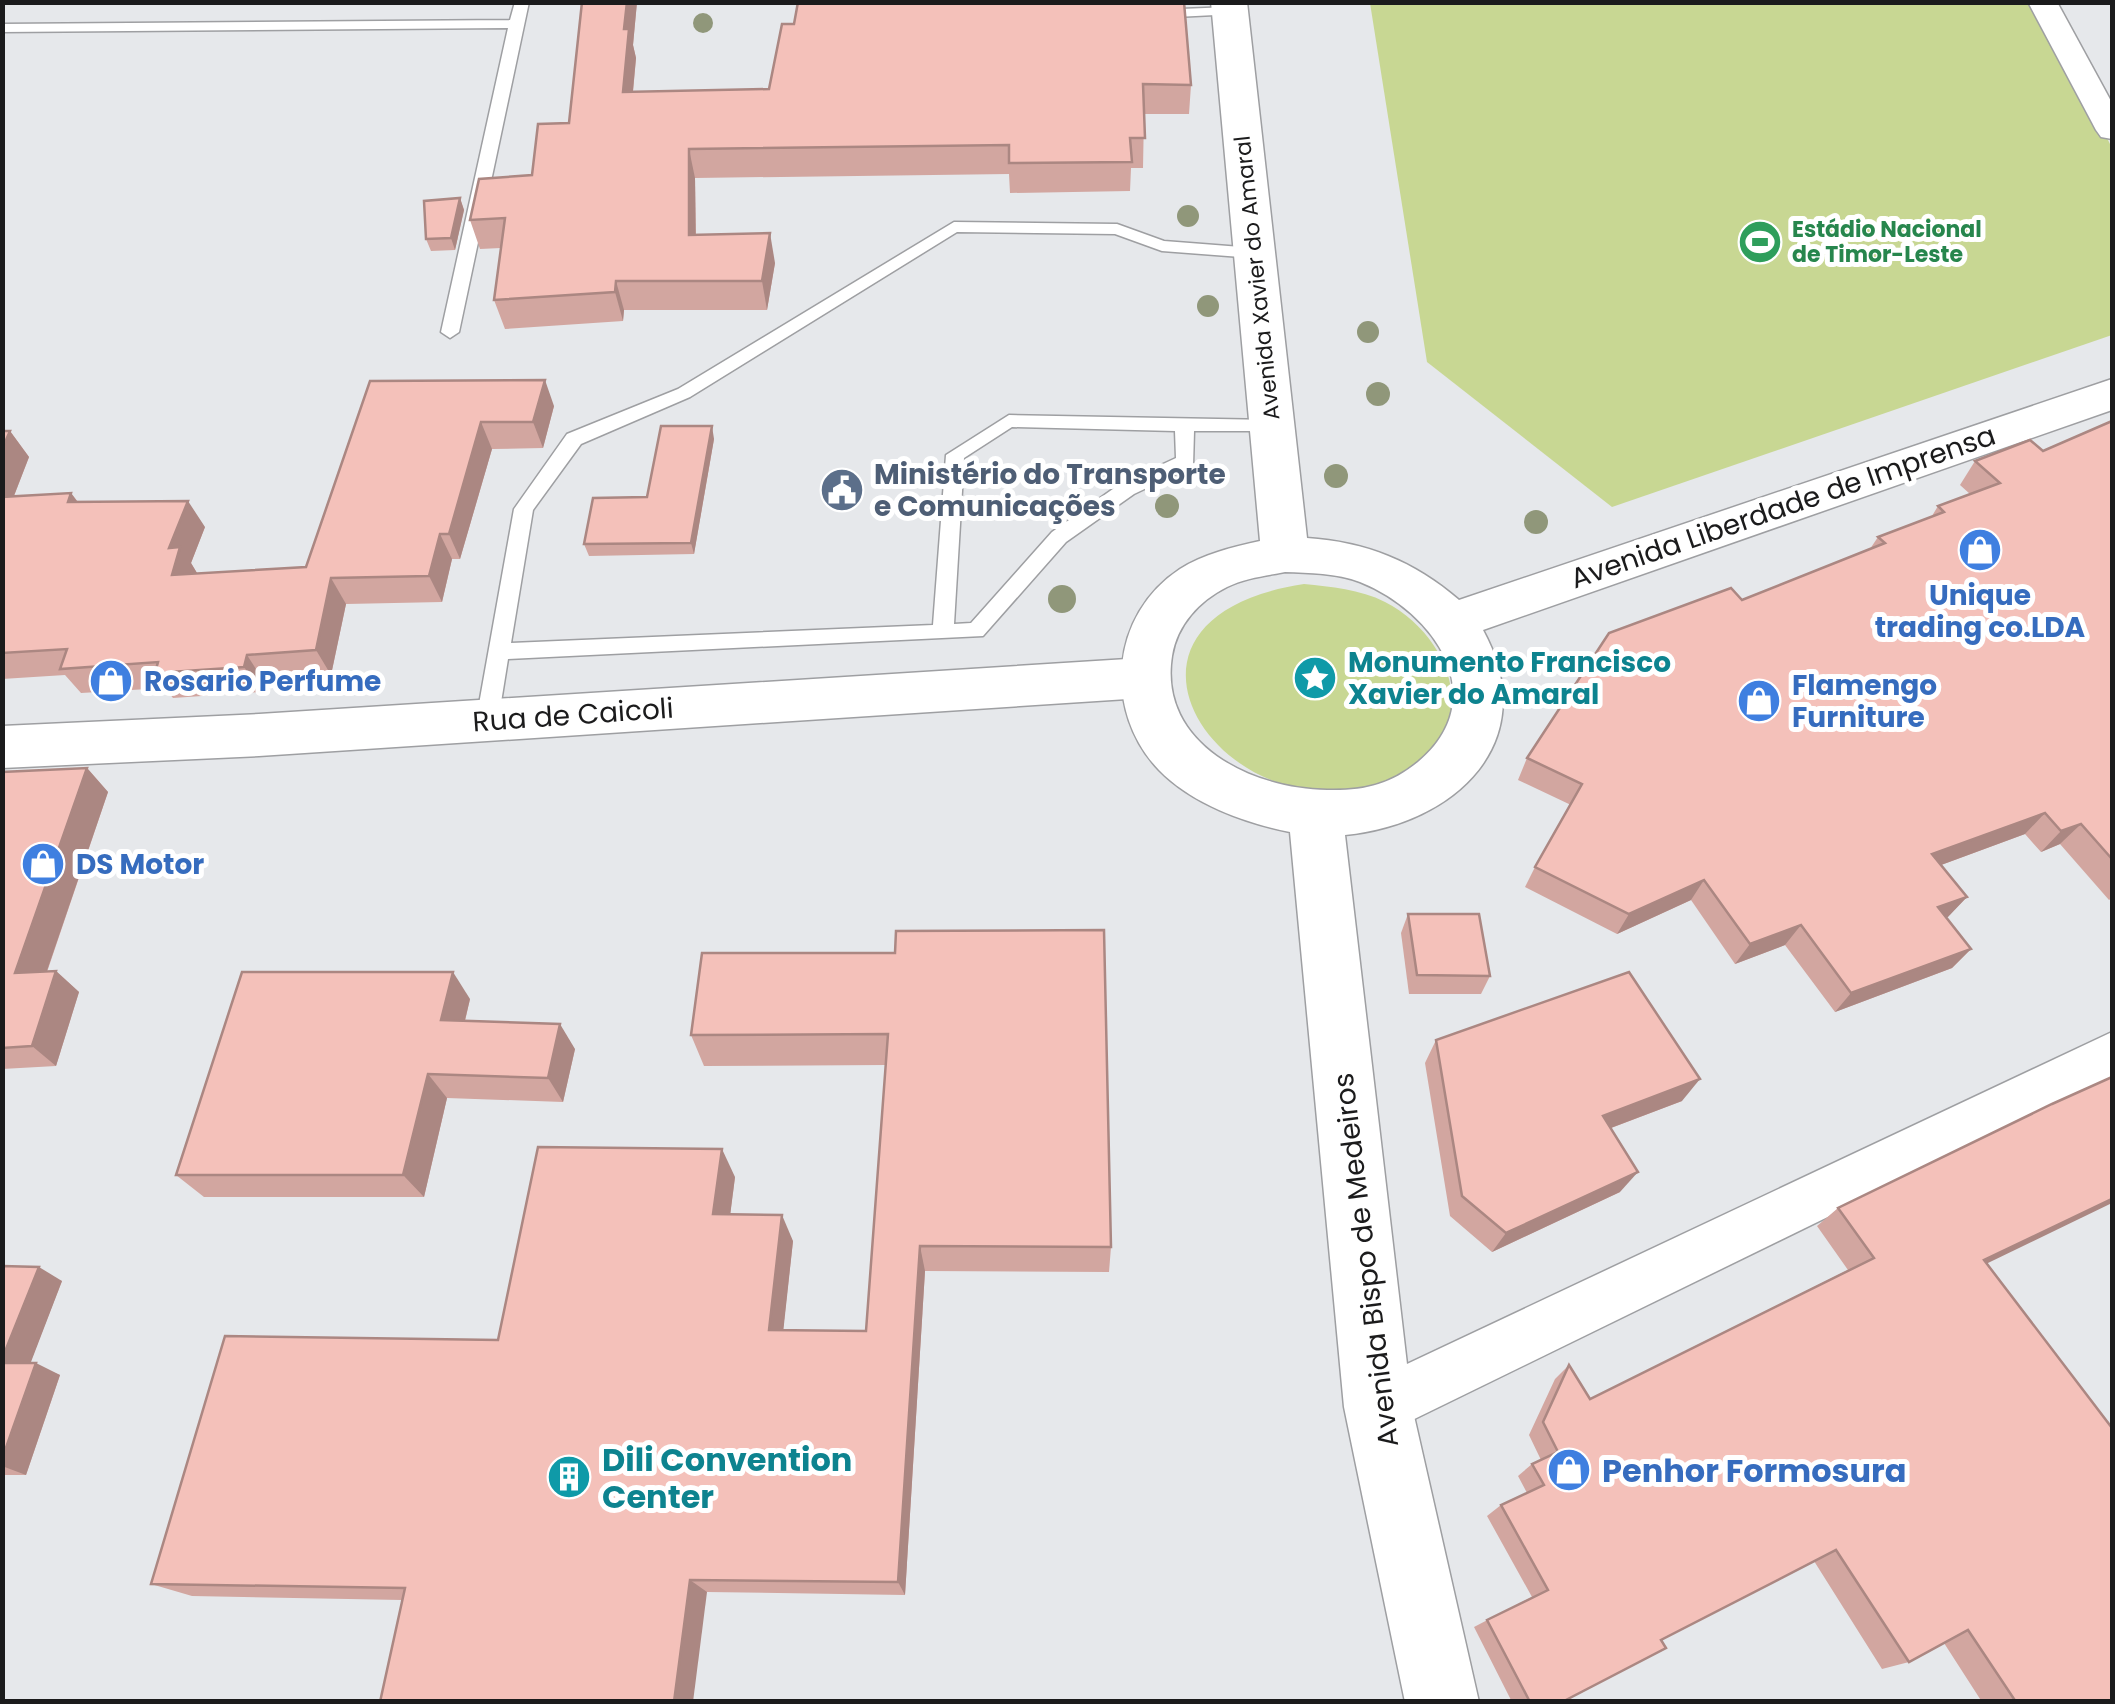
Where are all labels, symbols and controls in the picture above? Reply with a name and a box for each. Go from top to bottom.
street label: Avenida Xavier do Amaral [1227,134,1287,422]
place label: Estádio Nacional de Timor-Leste [1792,214,1982,270]
sports icon: Estádio Nacional de Timor-Leste [1737,219,1783,265]
street label: Avenida Liberdade de Imprensa [1565,416,2001,598]
place label: Ministério do Transporte e Comunicações [874,455,1226,526]
public building icon: Ministério do Transporte e Comunicações [819,467,865,513]
shop icon: Unique trading co.LDA [1957,527,2003,573]
place label: Unique trading co.LDA [1875,576,2086,647]
place label: Monumento Francisco Xavier do Amaral [1348,643,1671,714]
place icon: Monumento Francisco Xavier do Amaral [1292,655,1338,701]
shop icon: Rosario Perfume [88,658,134,704]
place label: Rosario Perfume [144,662,381,701]
place label: Flamengo Furniture [1792,666,1937,737]
shop icon: Flamengo Furniture [1736,678,1782,724]
street label: Rua de Caicoli [471,689,675,741]
shop icon: DS Motor [20,841,66,887]
place label: DS Motor [76,845,204,884]
street label: Avenida Bispo de Medeiros [1324,1071,1408,1449]
place label: Dili Convention Center [602,1437,852,1519]
shop icon: Penhor Formosura [1546,1447,1592,1493]
place label: Penhor Formosura [1602,1448,1906,1493]
building icon: Dili Convention Center [546,1454,592,1500]

